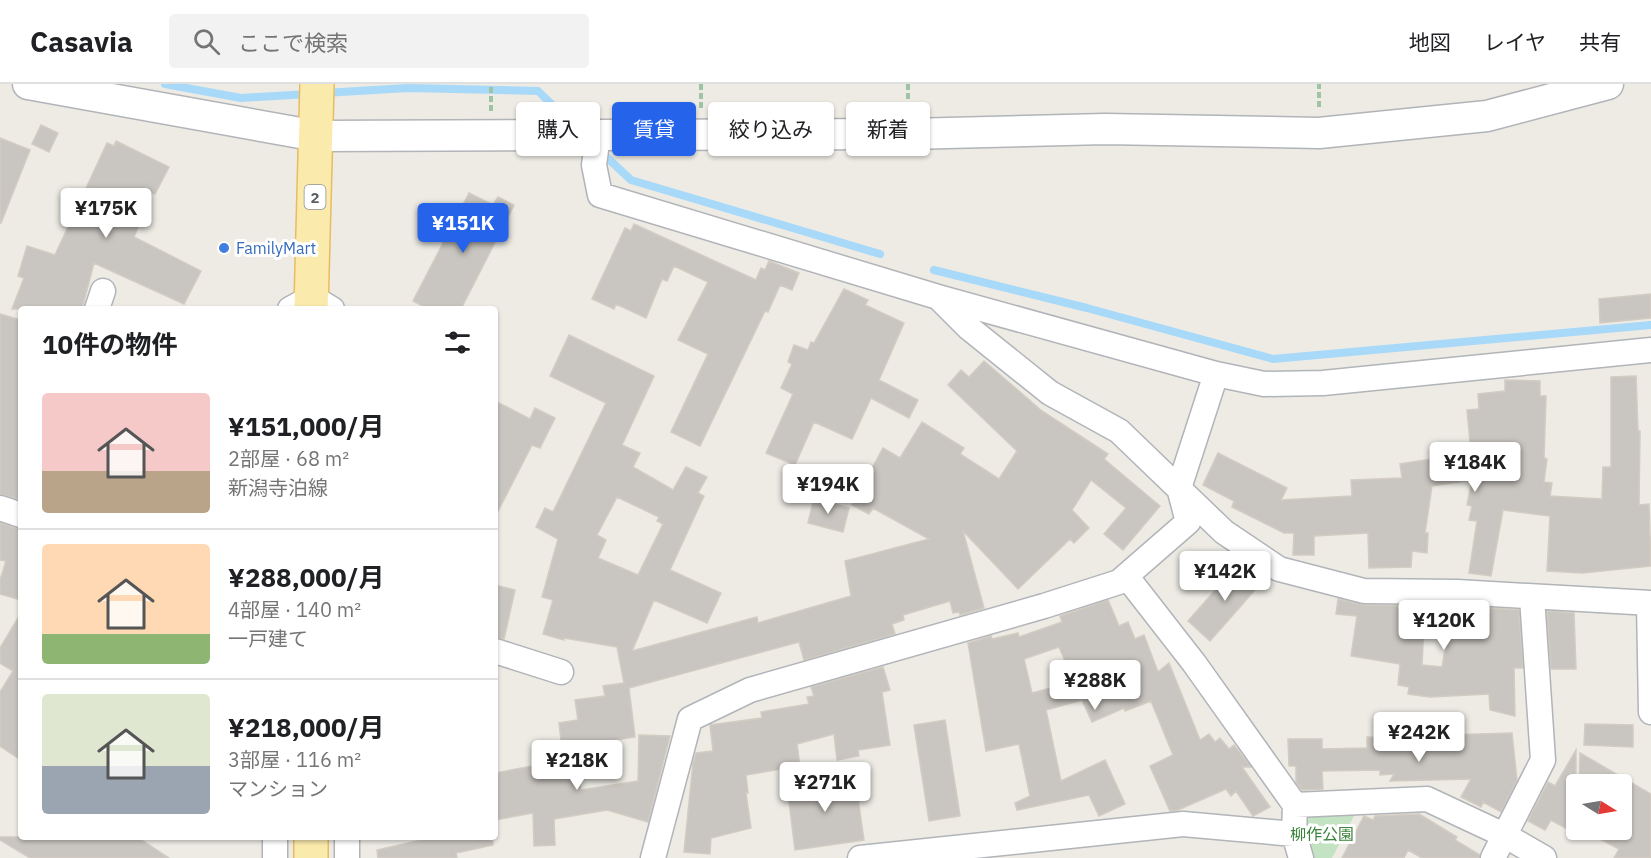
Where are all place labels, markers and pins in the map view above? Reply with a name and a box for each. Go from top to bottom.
pin: ¥175K [64,188,148,239]
pin: ¥151K [421,203,505,254]
place label: FamilyMart [236,238,316,258]
marker: FamilyMart [217,241,231,255]
pin: ¥184K [1433,442,1517,493]
pin: ¥194K [786,464,870,515]
pin: ¥142K [1183,551,1267,602]
pin: ¥120K [1402,600,1486,651]
pin: ¥288K [1053,660,1137,711]
pin: ¥242K [1377,712,1461,763]
pin: ¥218K [535,740,619,791]
pin: ¥271K [783,762,867,813]

